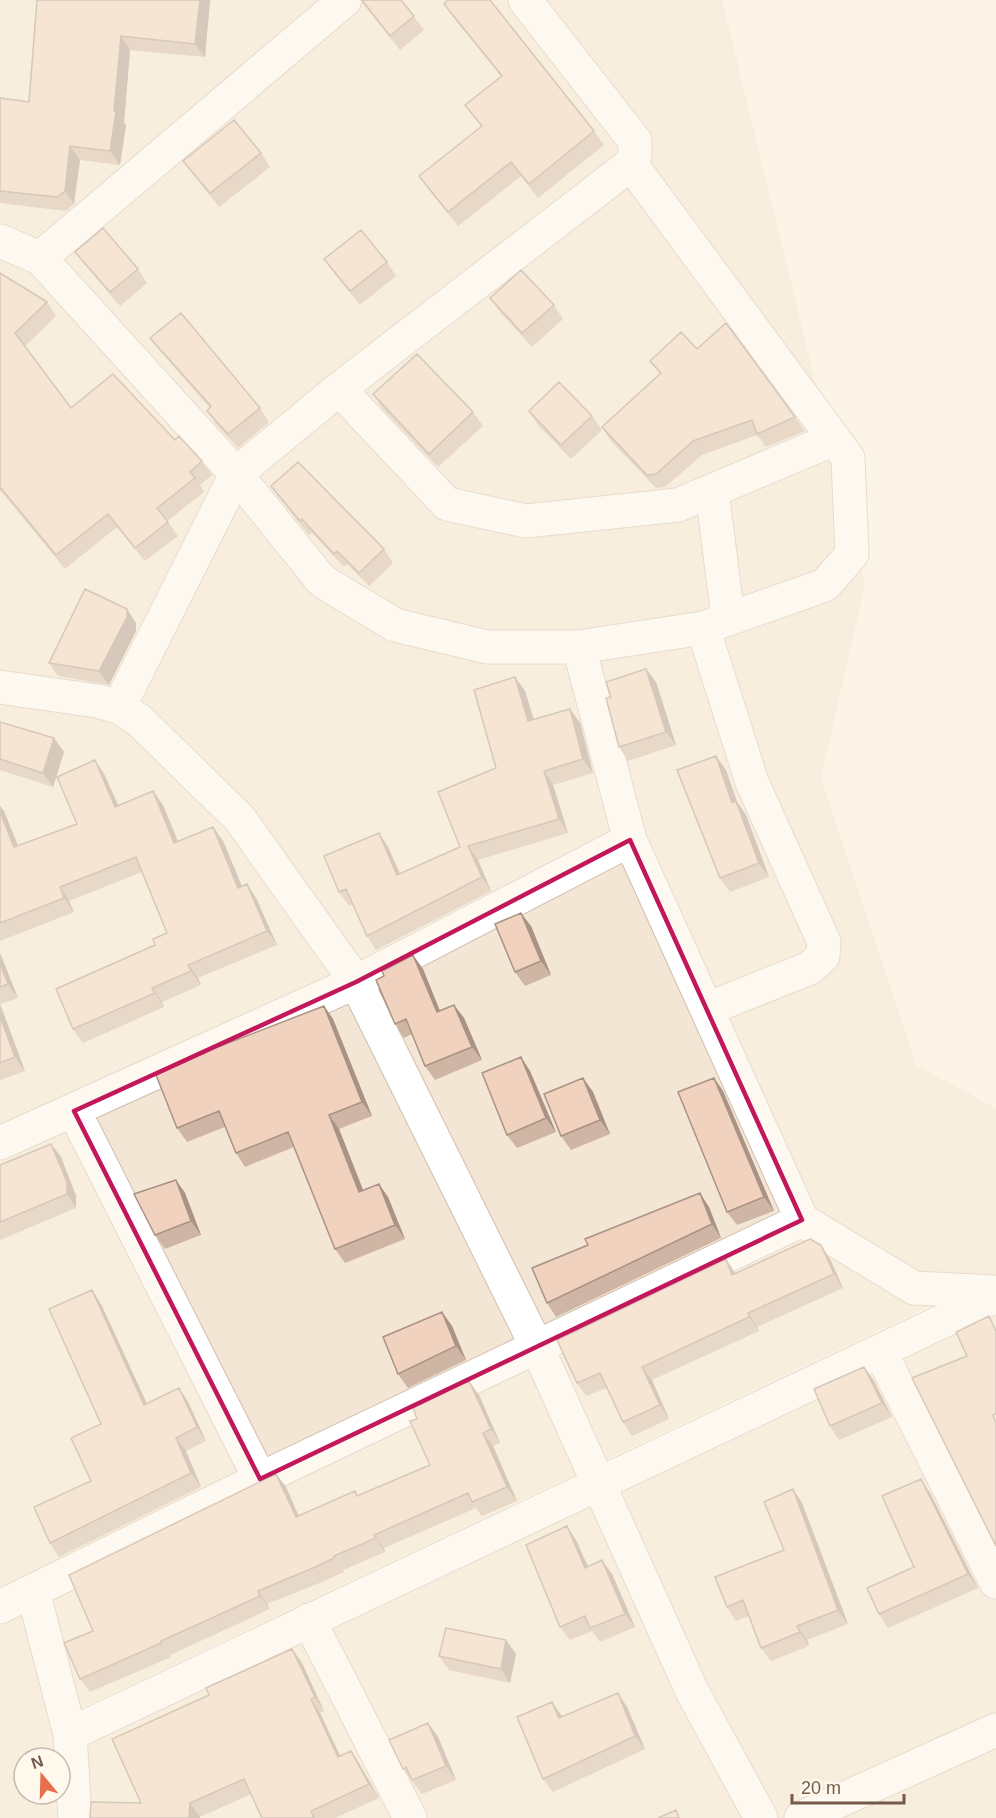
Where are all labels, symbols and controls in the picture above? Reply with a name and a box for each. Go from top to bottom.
north arrow [12,1746,72,1806]
text: N [29,1752,46,1772]
scale bar [792,1767,904,1805]
text: 20 m [801,1778,841,1798]

